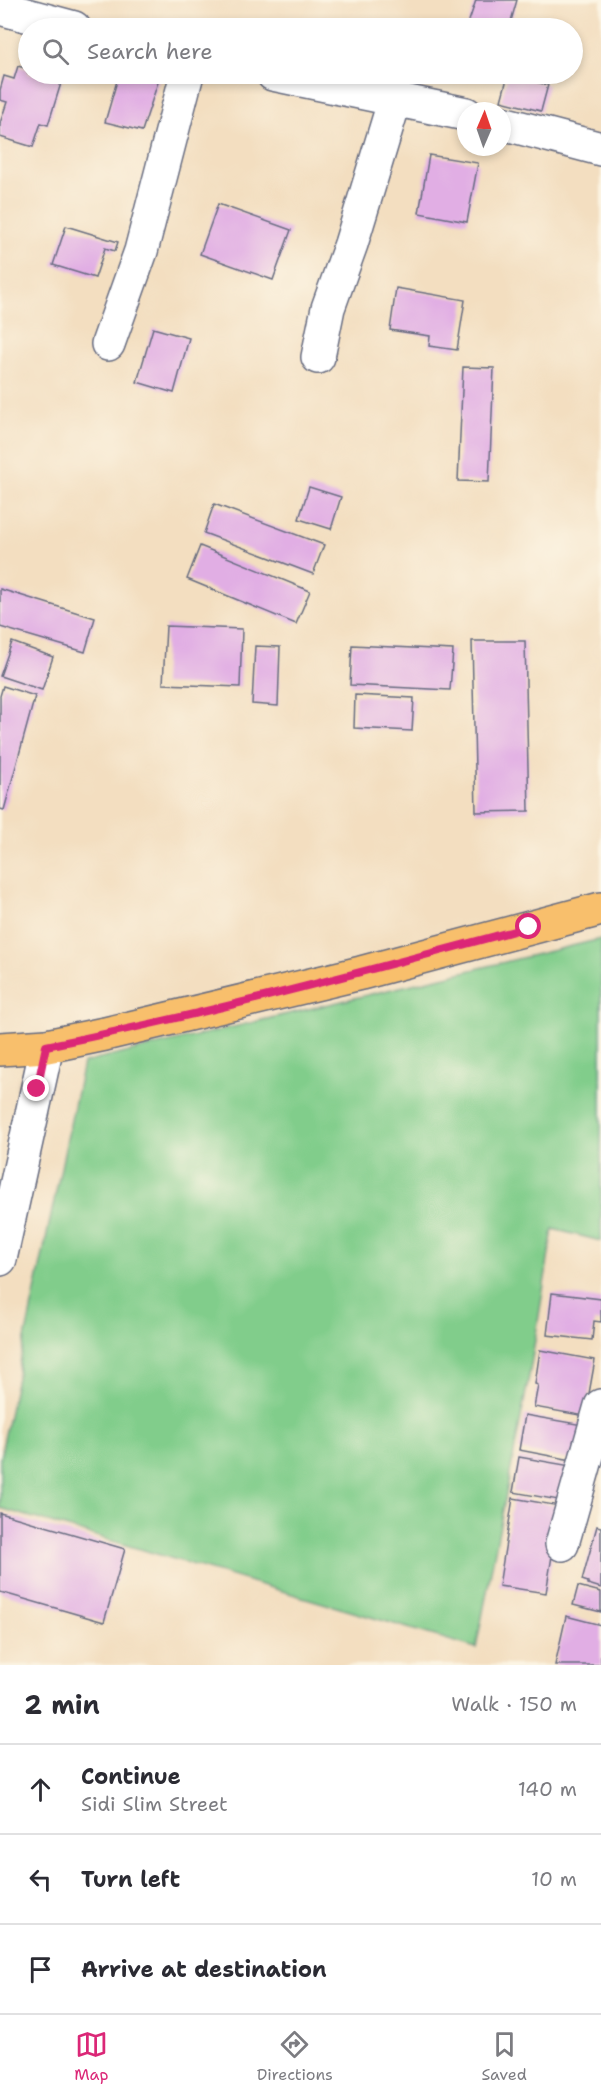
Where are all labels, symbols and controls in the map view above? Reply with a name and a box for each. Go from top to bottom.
search box [18,18,583,84]
icon: search [39,35,72,68]
text: Search here [87,37,213,66]
north arrow [457,102,511,156]
route start [515,913,541,939]
route end [23,1075,49,1101]
text: 2 min [24,1687,100,1722]
text: Walk · 150 m [451,1691,577,1717]
text: Continue [81,1762,181,1791]
icon: ahead [24,1773,57,1806]
text: 140 m [518,1776,577,1802]
text: Sidi Slim Street [81,1791,228,1817]
icon: left [24,1863,57,1896]
text: Turn left [81,1865,180,1894]
text: 10 m [531,1866,577,1892]
icon: arrive [24,1953,57,1986]
text: Arrive at destination [81,1955,327,1984]
tab: Map [74,2028,108,2085]
tab: Directions [257,2028,333,2085]
tab: Saved [481,2028,527,2085]

